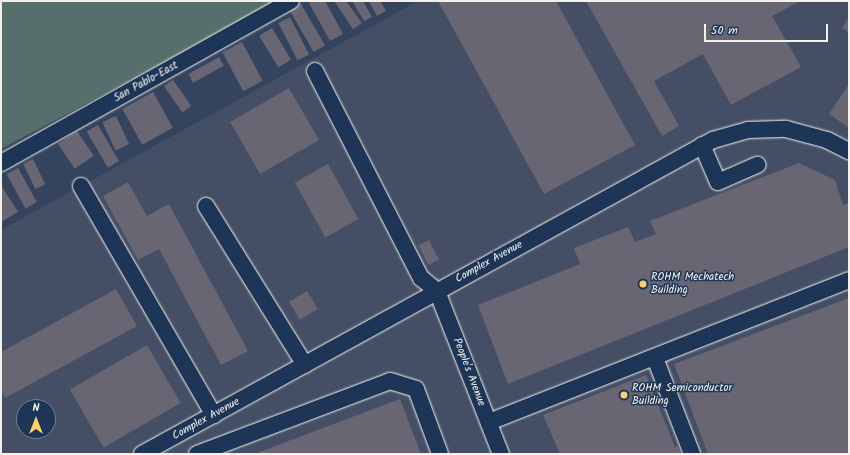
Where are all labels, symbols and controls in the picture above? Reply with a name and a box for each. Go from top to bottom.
scale bar [706,16,830,42]
text: 50 m [711,21,738,40]
street label: San Pablo-East [112,59,180,105]
street label: Complex Avenue [453,238,525,286]
place label: ROHM Mechatech Building [651,271,734,297]
marker: ROHM Mechatech Building [638,279,648,289]
street label: People's Avenue [450,336,488,408]
place label: ROHM Semiconductor Building [632,382,732,408]
marker: ROHM Semiconductor Building [619,390,629,400]
street label: Complex Avenue [170,395,242,443]
north arrow [16,399,56,439]
text: N [33,399,39,417]

